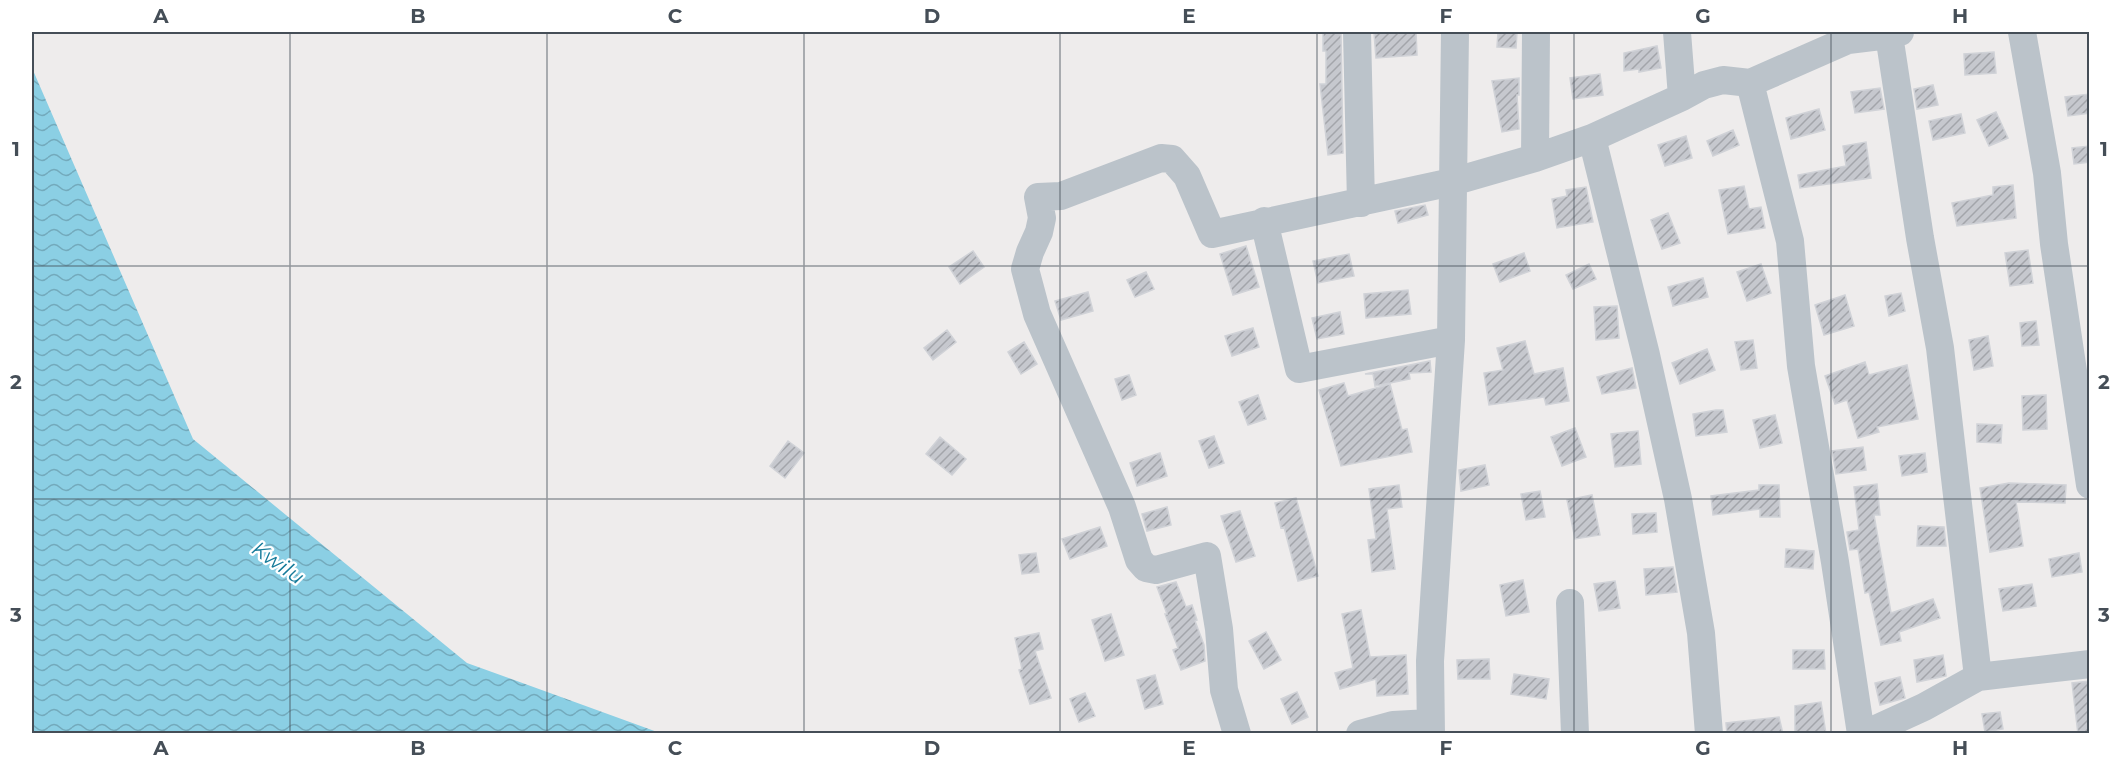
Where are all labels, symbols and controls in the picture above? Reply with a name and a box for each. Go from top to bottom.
text: A [152,4,169,28]
text: B [410,4,426,28]
text: C [668,4,683,28]
text: D [924,4,940,28]
text: E [1182,4,1196,28]
text: F [1440,4,1453,28]
text: G [1695,4,1711,28]
text: H [1952,4,1968,28]
text: 1 [12,137,20,161]
text: 1 [2100,137,2108,161]
text: 2 [10,370,22,394]
text: 2 [2098,370,2110,394]
water label: Kwilu [247,536,309,589]
text: 3 [9,603,22,627]
text: 3 [2097,603,2110,627]
text: A [152,736,169,760]
text: B [410,736,426,760]
text: C [668,736,683,760]
text: D [924,736,940,760]
text: E [1182,736,1196,760]
text: F [1440,736,1453,760]
text: G [1695,736,1711,760]
text: H [1952,736,1968,760]

